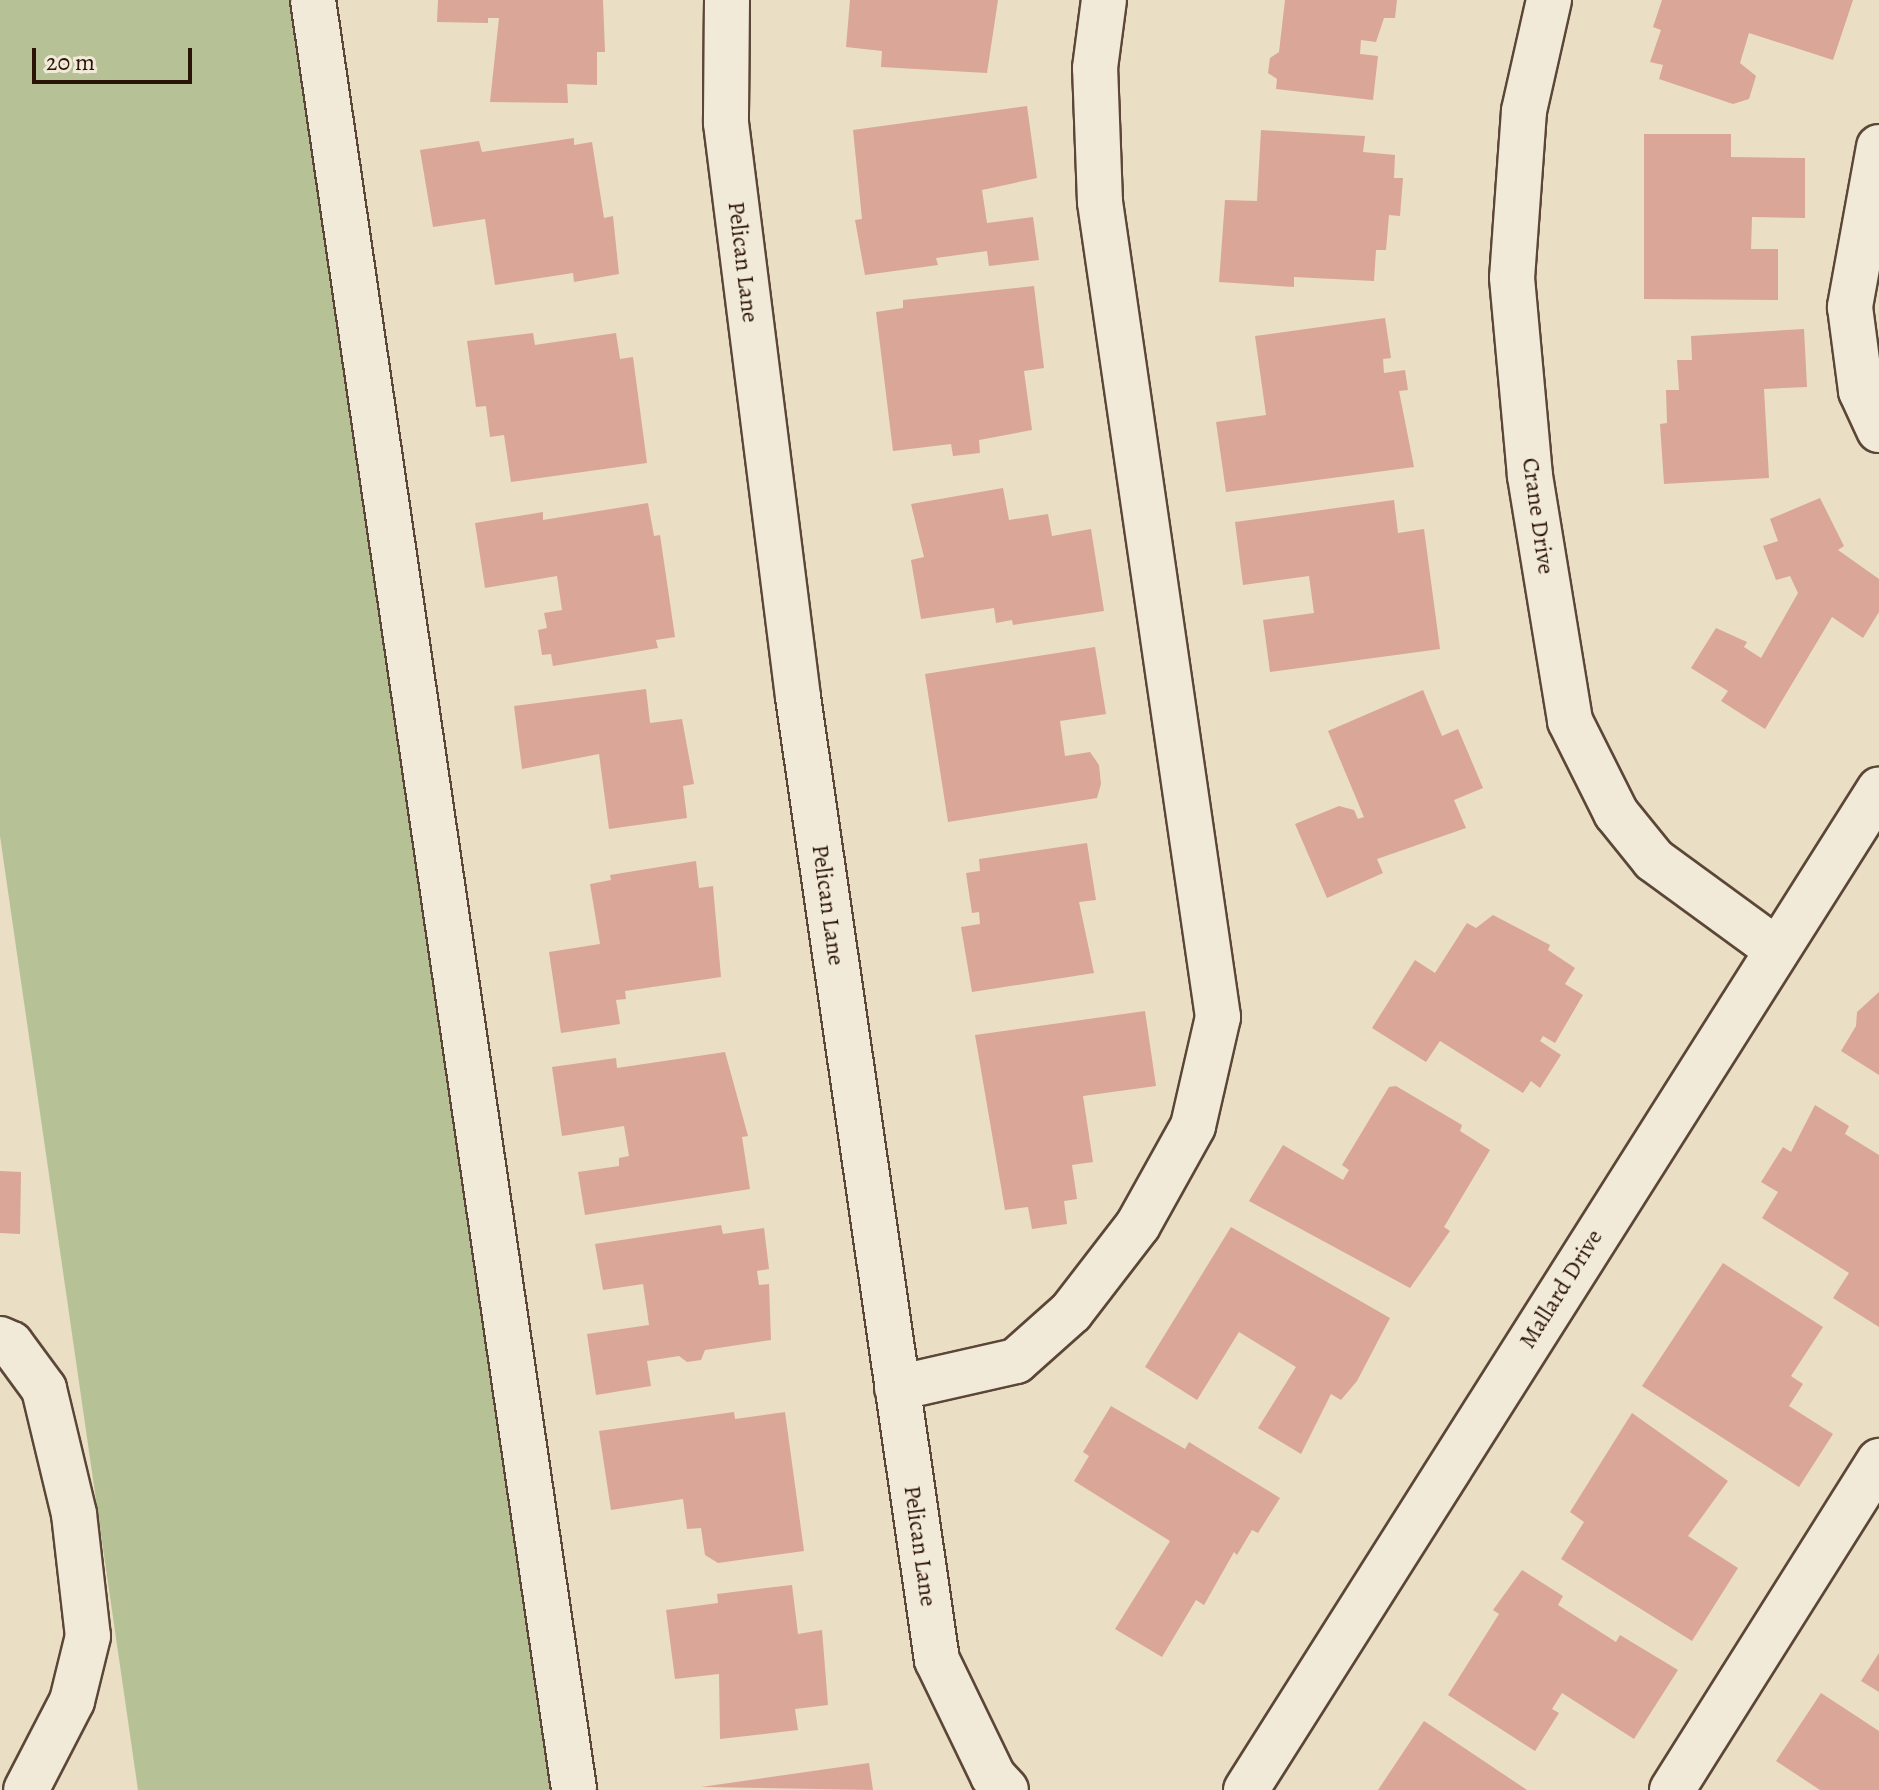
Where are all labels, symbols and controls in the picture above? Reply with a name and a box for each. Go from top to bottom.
scale bar [36,32,196,82]
text: 20 m [46,46,95,78]
street label: Pelican Lane [721,200,765,324]
street label: Crane Drive [1516,456,1560,576]
street label: Pelican Lane [805,843,851,967]
street label: Mallard Drive [1513,1224,1609,1354]
street label: Pelican Lane [897,1484,943,1608]

